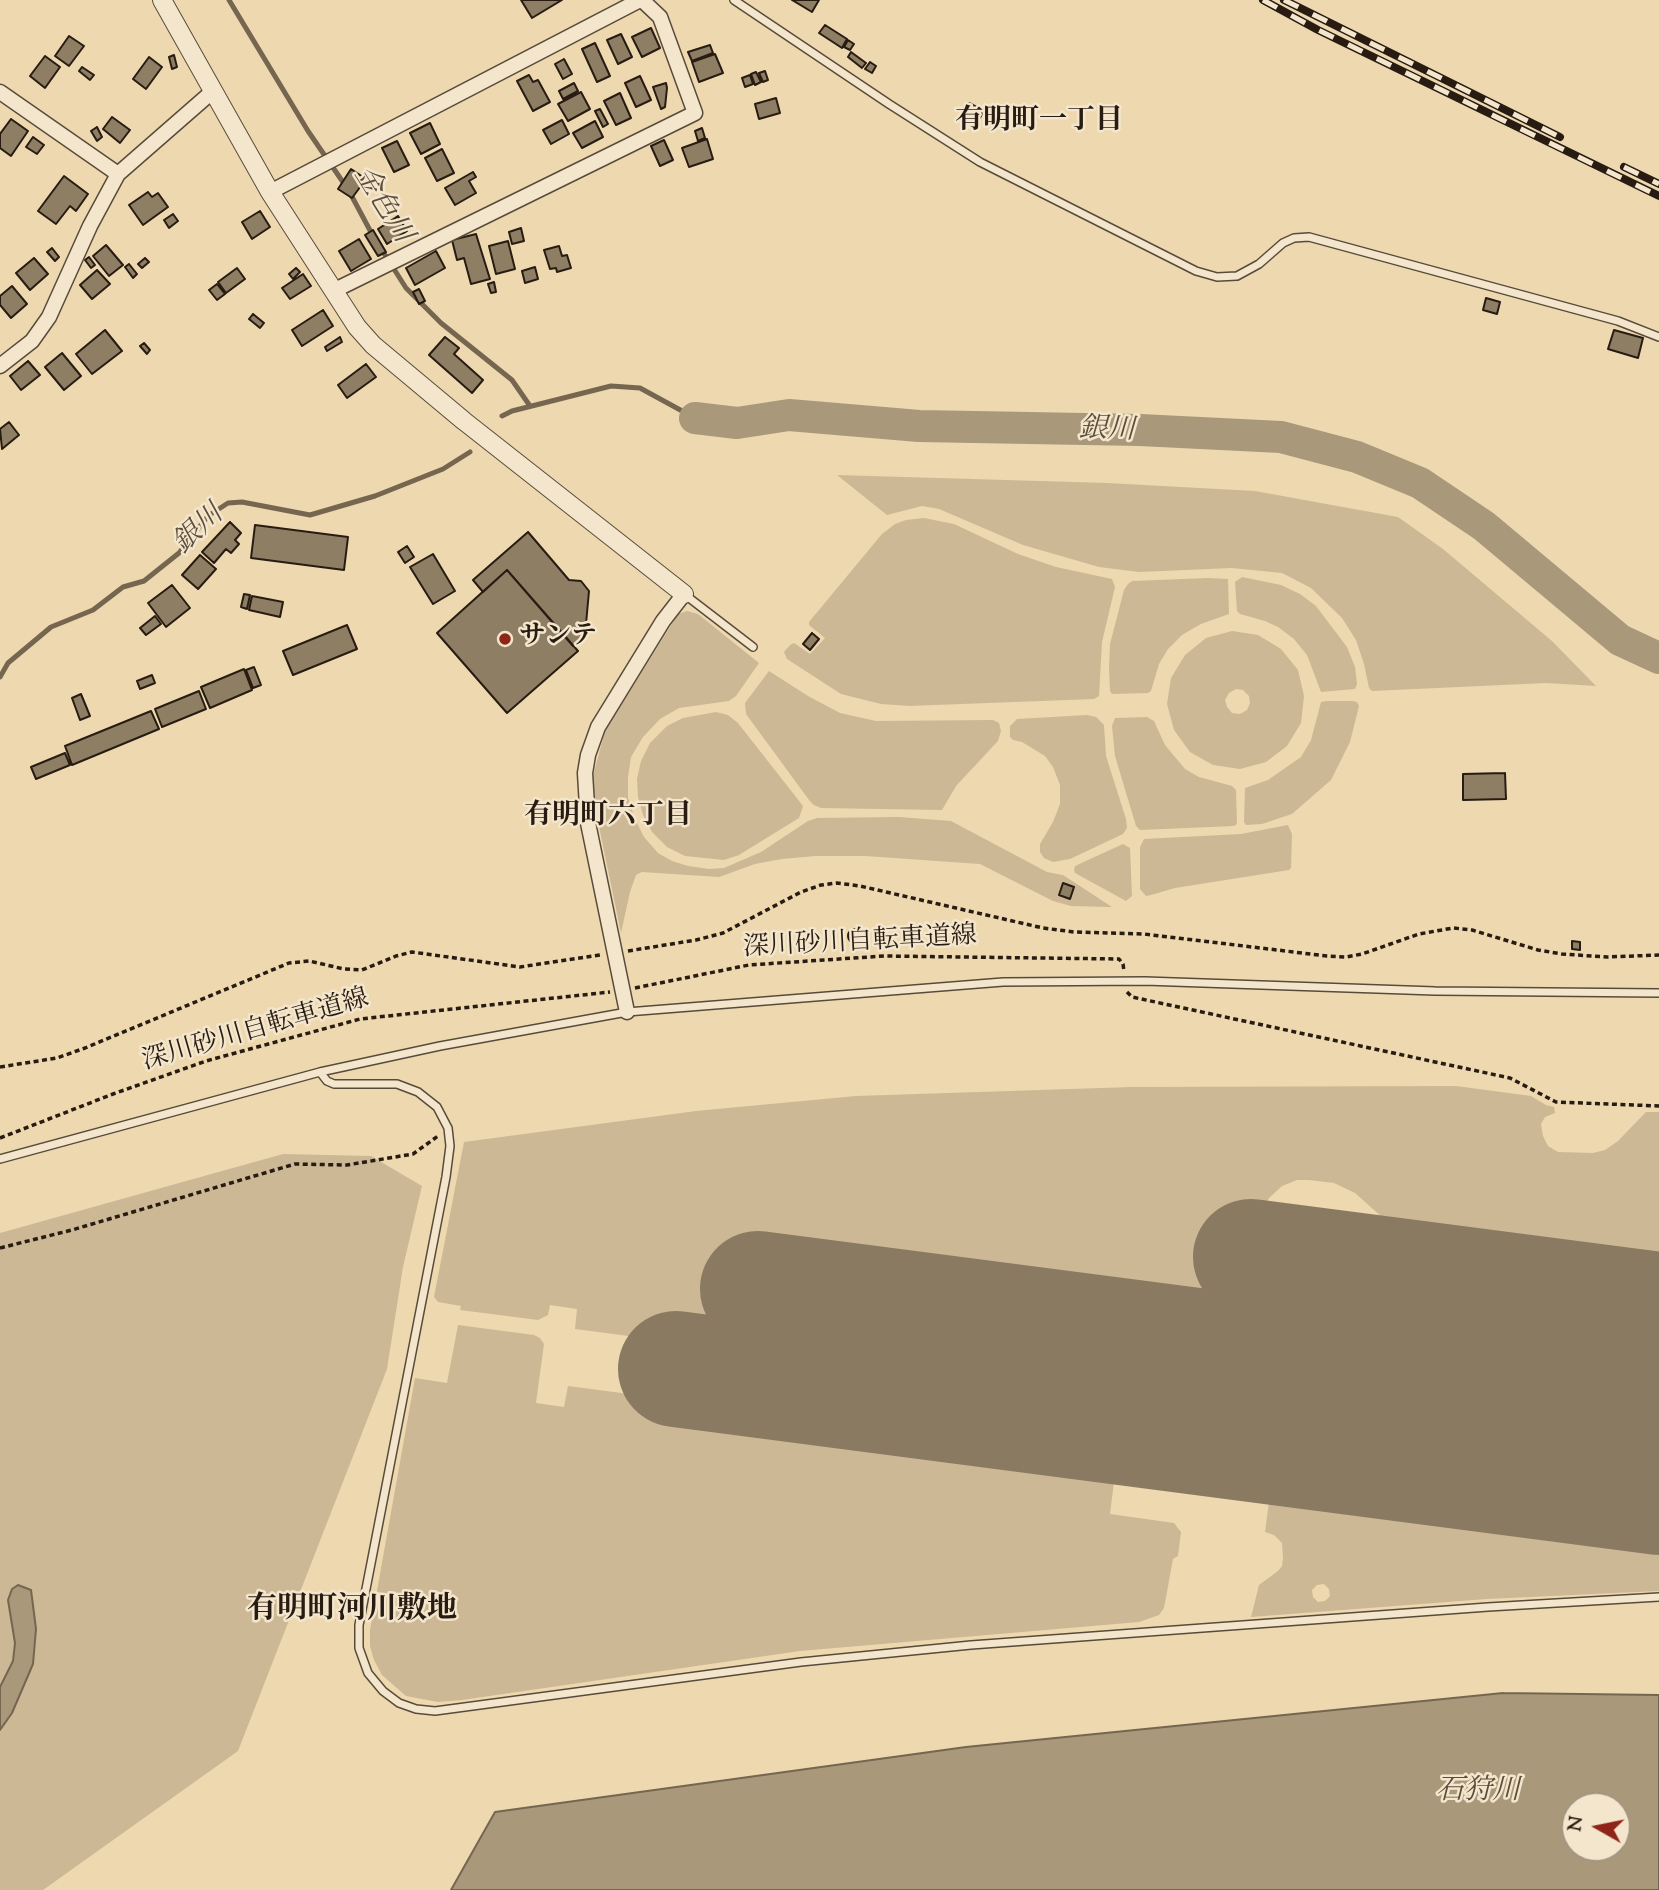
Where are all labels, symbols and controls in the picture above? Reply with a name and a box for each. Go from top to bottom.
district label: 有明町一丁目 [955,106,1123,140]
water label: 金色川 [344,161,418,251]
water label: 銀川 [1078,414,1136,450]
water label: 銀川 [168,500,232,562]
place label: サンテ [519,623,597,655]
marker: サンテ [497,631,513,647]
district label: 有明町六丁目 [524,801,692,835]
street label: 深川砂川自転車道線 [742,922,978,966]
street label: 深川砂川自転車道線 [139,985,373,1079]
district label: 有明町河川敷地 [247,1594,457,1630]
water label: 石狩川 [1436,1776,1520,1810]
north arrow [1561,1792,1631,1862]
text: N [1562,1814,1591,1834]

